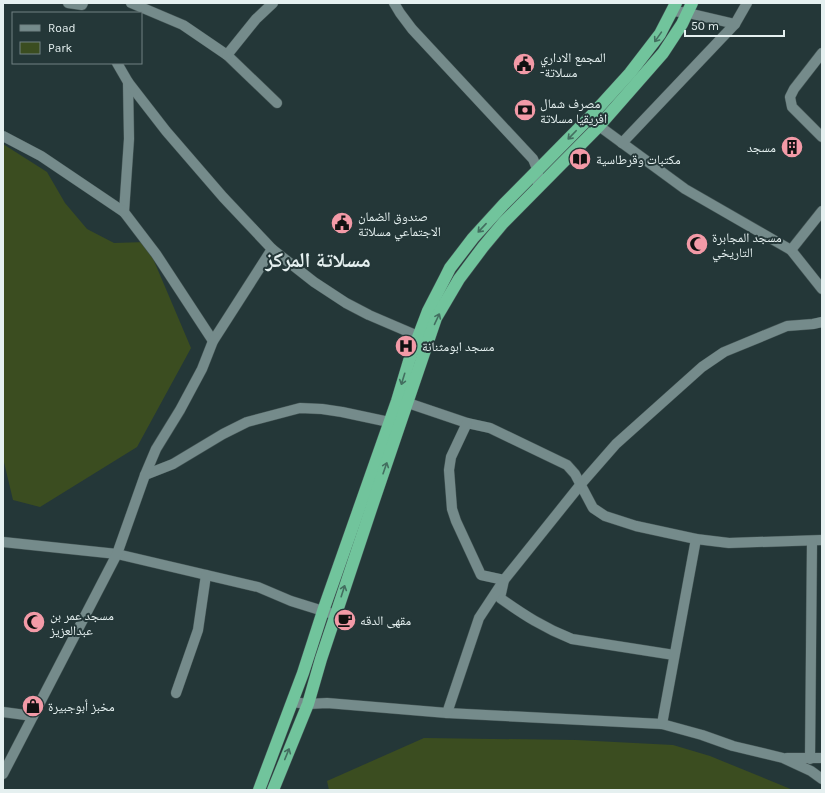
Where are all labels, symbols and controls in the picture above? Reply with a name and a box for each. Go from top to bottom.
legend [12,12,142,64]
scale bar [685,12,784,38]
text: 50 m [691,19,719,33]
text: Road [48,21,76,35]
one-way arrow [654,31,662,42]
text: Park [48,41,73,55]
place label: المجمع الاداري -مسلاتة [540,50,606,80]
public building icon: المجمع الاداري -مسلاتة [511,51,537,77]
place label: مصرف شمال افريقيا مسلاتة [540,96,607,127]
bank icon: مصرف شمال افريقيا مسلاتة [512,97,538,123]
one-way arrow [568,130,577,140]
building icon: مسجد [779,134,805,160]
place label: مسجد [747,140,776,155]
library icon: مكتبات وقرطاسية [567,146,593,172]
place label: مكتبات وقرطاسية [596,152,681,168]
place label: صندوق الضمان الاجتماعي مسلاتة [358,209,441,242]
public building icon: صندوق الضمان الاجتماعي مسلاتة [329,210,355,236]
one-way arrow [478,223,487,233]
place label: مسجد المجابرة التاريخي [712,230,782,263]
mosque icon: مسجد المجابرة التاريخي [684,231,710,257]
district label: مسلاتة المركز [264,248,371,272]
one-way arrow [434,313,441,325]
hospital icon: مسجد ابومثنانة [393,333,419,359]
place label: مسجد ابومثنانة [422,339,494,355]
one-way arrow [399,373,406,386]
one-way arrow [381,462,389,474]
one-way arrow [340,586,348,598]
cafe icon: مقهى الدقه [332,607,358,633]
place label: مسجد عمر بن عبدالعزيز [49,608,114,639]
mosque icon: مسجد عمر بن عبدالعزيز [21,609,47,635]
place label: مقهى الدقه [360,613,411,629]
shop icon: مخبز أبوجبيرة [20,693,46,719]
place label: مخبز أبوجبيرة [48,699,115,715]
one-way arrow [284,748,291,760]

